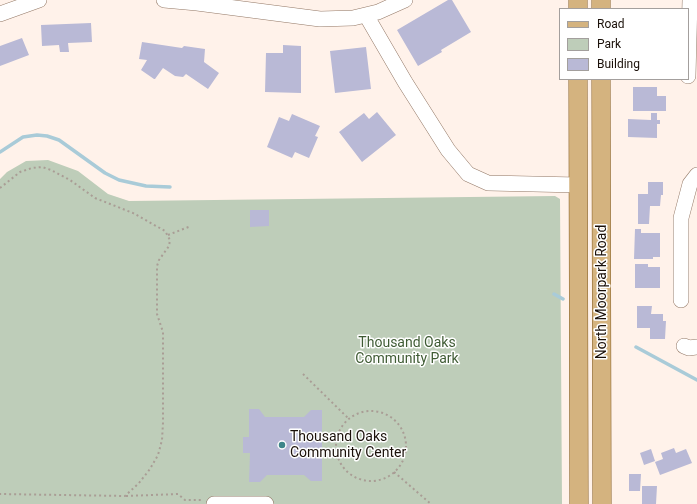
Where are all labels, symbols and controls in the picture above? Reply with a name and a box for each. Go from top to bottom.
legend [559,8,689,80]
text: Road [597,17,625,31]
text: Park [597,37,621,51]
text: Building [597,57,640,71]
street label: North Moorpark Road [594,225,610,359]
park label: Thousand Oaks Community Park [355,335,459,368]
place label: Thousand Oaks Community Center [290,429,406,462]
marker: Thousand Oaks Community Center [277,440,287,450]

